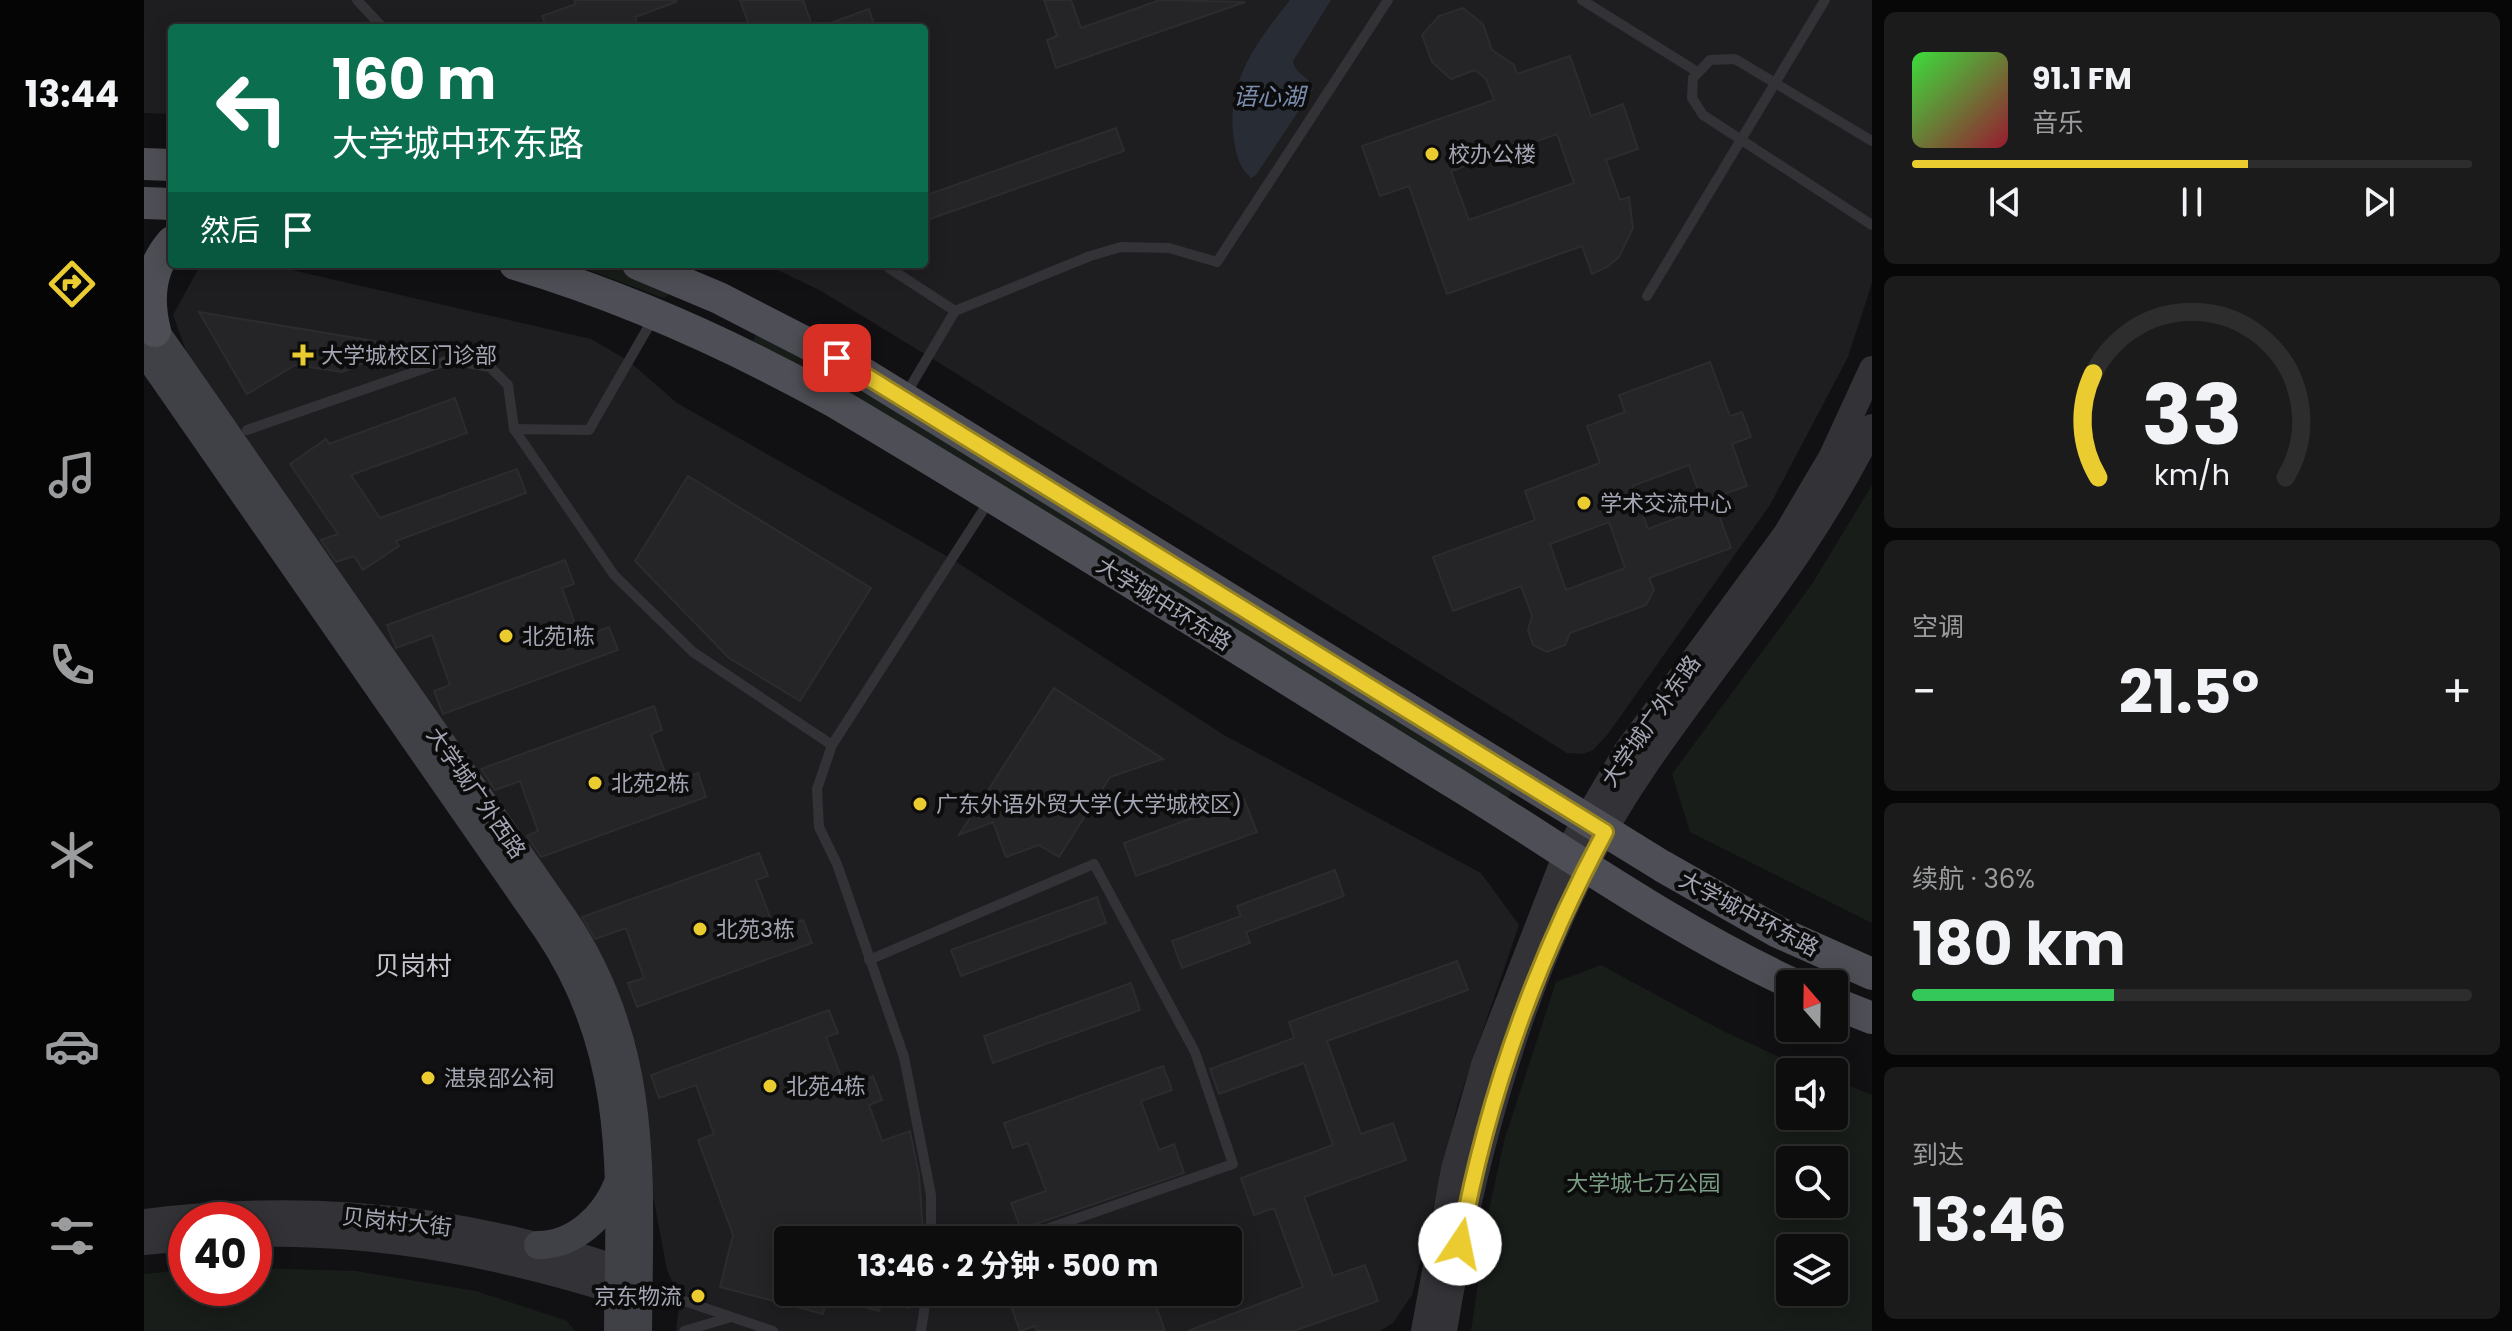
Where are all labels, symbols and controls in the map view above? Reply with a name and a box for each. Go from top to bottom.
text: 160 m [332,40,496,119]
icon: left [200,56,304,160]
text: 91.1 FM [2032,57,2132,100]
text: 13:44 [25,69,119,120]
water label: 语心湖 [1233,80,1309,113]
text: 音乐 [2032,105,2084,141]
text: 大学城中环东路 [332,118,584,169]
place label: 校办公楼 [1448,139,1536,170]
marker: 校办公楼 [1423,145,1441,163]
icon: previous [1983,180,2027,224]
icon: pause [2170,180,2214,224]
icon: next [2357,180,2401,224]
icon: arrive [276,208,320,252]
text: 然后 [200,209,260,252]
icon: directions [44,256,100,312]
pin [803,324,871,392]
icon: arrive [815,336,859,380]
place label: 大学城校区门诊部 [321,340,497,371]
marker: 大学城校区门诊部 [292,344,314,366]
text: 33 [2142,356,2242,472]
icon: music [44,447,100,503]
text: km/h [2154,455,2230,495]
place label: 学术交流中心 [1600,488,1732,519]
marker: 学术交流中心 [1575,494,1593,512]
street label: 大学城中环东路 [1090,550,1238,658]
text: 空调 [1912,609,1964,645]
place label: 北苑1栋 [522,621,595,652]
marker: 北苑1栋 [497,627,515,645]
icon: phone [44,637,100,693]
street label: 大学城广外东路 [1594,649,1708,793]
text: 21.5° [2119,650,2259,734]
text: − [1912,661,1936,722]
text: + [2442,661,2472,722]
street label: 大学城广外西路 [419,721,533,865]
place label: 北苑2栋 [611,768,690,799]
marker: 北苑2栋 [586,774,604,792]
place label: 广东外语外贸大学(大学城校区) [936,789,1242,820]
marker: 广东外语外贸大学(大学城校区) [911,795,929,813]
icon: climate [44,827,100,883]
text: 续航 · 36% [1912,861,2035,897]
street label: 大学城中环东路 [1674,864,1824,964]
text: 180 km [1912,902,2126,986]
place label: 北苑3栋 [716,914,795,945]
marker: 北苑3栋 [691,920,709,938]
district label: 贝岗村 [374,948,452,984]
north arrow [1776,970,1848,1042]
map controls [1776,970,1848,1306]
icon: car [44,1018,100,1074]
button: sound [1776,1058,1848,1130]
place label: 湛泉邵公祠 [444,1063,554,1094]
marker: 湛泉邵公祠 [419,1069,437,1087]
place label: 北苑4栋 [786,1071,866,1102]
marker: 北苑4栋 [761,1077,779,1095]
text: 到达 [1912,1137,1964,1173]
button: search [1776,1146,1848,1218]
park label: 大学城七万公园 [1566,1168,1720,1199]
text: 13:46 [1912,1178,2067,1262]
street label: 贝岗村大街 [341,1201,453,1243]
speed limit sign: 40 [168,1202,272,1306]
position arrow [1418,1202,1502,1286]
icon: filters [44,1208,100,1264]
button: layers [1776,1234,1848,1306]
text: 13:46 · 2 分钟 · 500 m [858,1244,1159,1287]
place label: 京东物流 [594,1281,682,1312]
marker: 京东物流 [689,1287,707,1305]

